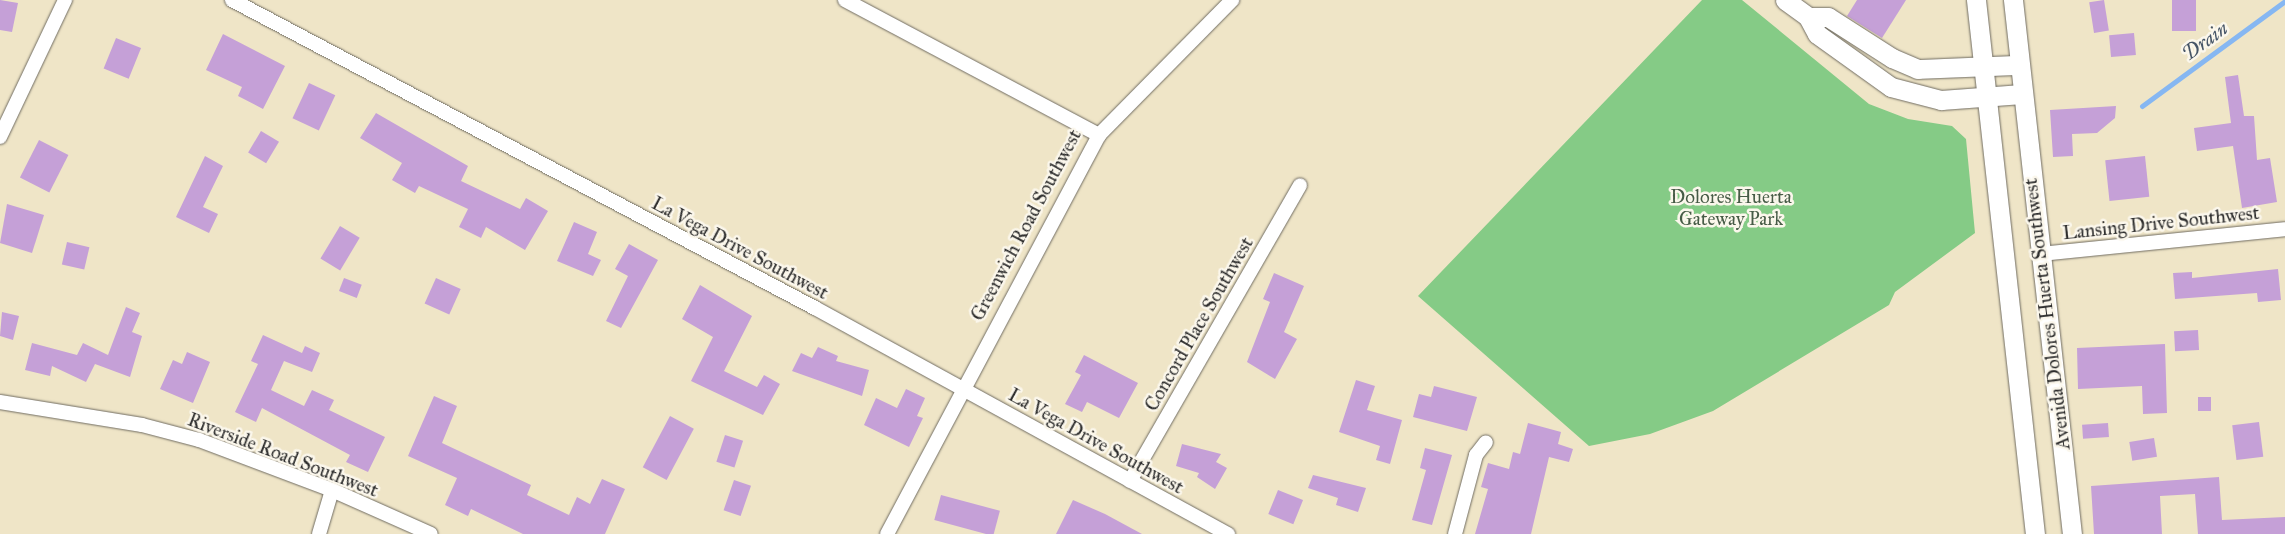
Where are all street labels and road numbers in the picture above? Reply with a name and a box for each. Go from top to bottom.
street label: Greenwich Road Southwest [966,125,1086,325]
street label: Avenida Dolores Huerta Southwest [2019,177,2075,451]
street label: La Vega Drive Southwest [648,192,832,304]
street label: Lansing Drive Southwest [2062,201,2260,245]
street label: Concord Place Southwest [1140,233,1258,415]
street label: La Vega Drive Southwest [1004,383,1188,499]
street label: Riverside Road Southwest [185,408,381,502]

